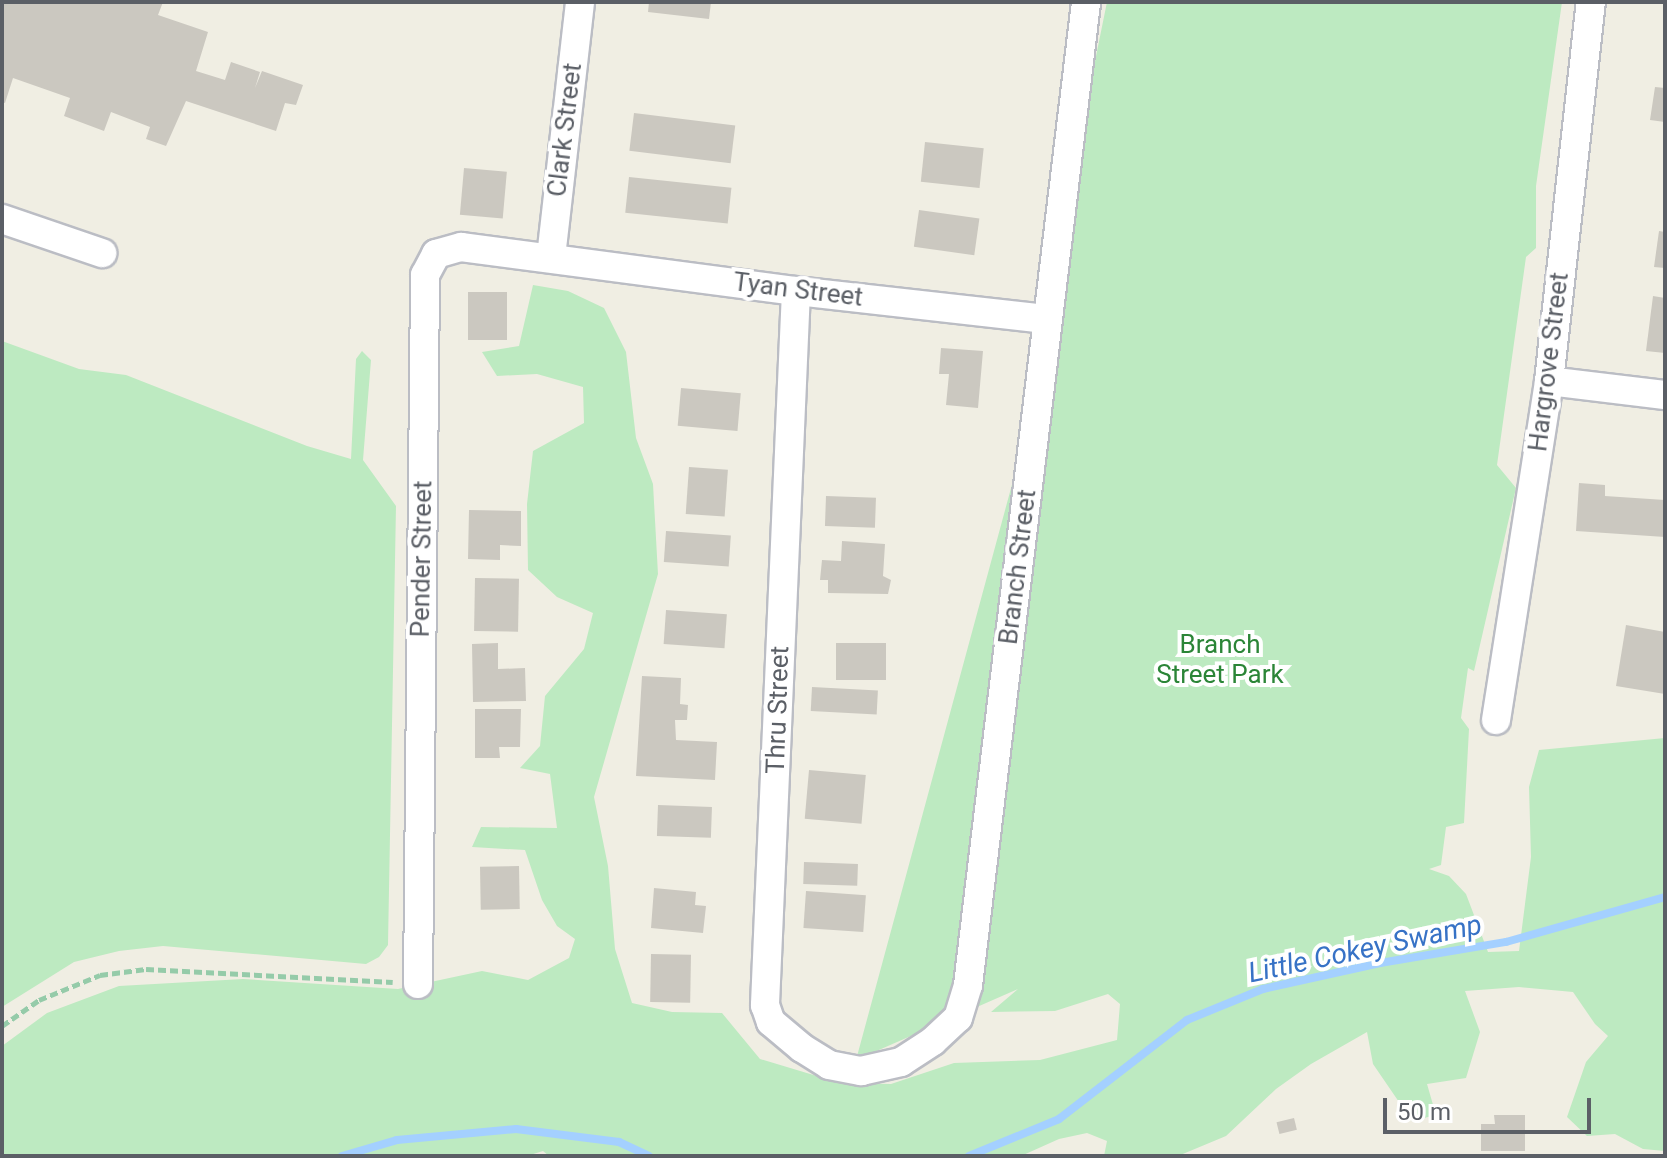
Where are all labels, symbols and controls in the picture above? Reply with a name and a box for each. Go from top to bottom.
street label: Clark Street [541,61,589,199]
street label: Tyan Street [731,267,865,313]
street label: Hargrove Street [1523,271,1575,453]
street label: Pender Street [405,480,439,638]
street label: Branch Street [993,488,1043,646]
park label: Branch Street Park [1156,629,1284,690]
street label: Thru Street [760,645,796,775]
water label: Little Cokey Swamp [1245,908,1485,990]
scale bar [1387,1082,1595,1132]
text: 50 m [1397,1098,1451,1126]

